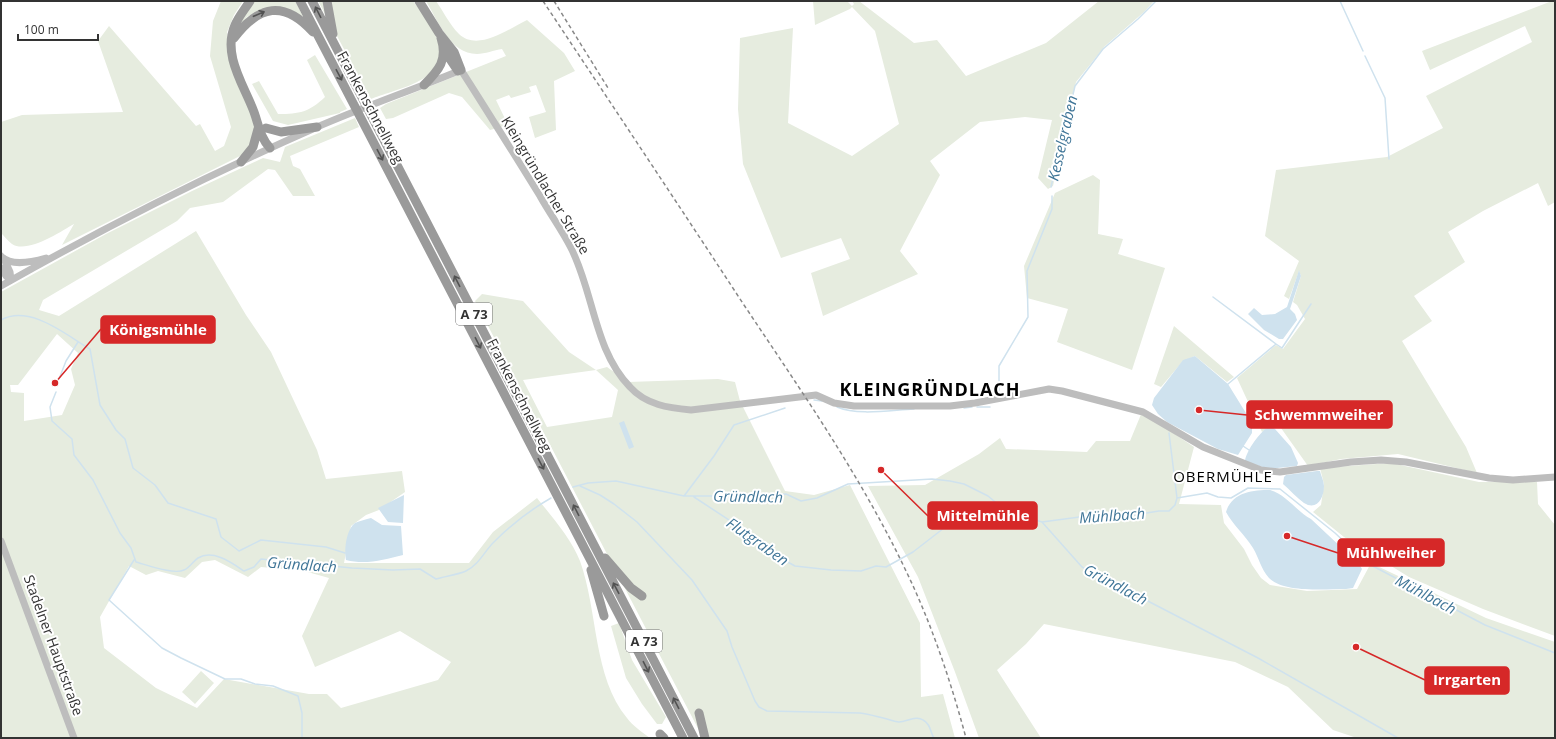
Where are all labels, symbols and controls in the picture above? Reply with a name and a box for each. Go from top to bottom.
one-way arrow [314,7,321,19]
one-way arrow [253,10,265,18]
scale bar [18,16,98,42]
text: 100 m [24,21,59,38]
street label: Frankenschnellweg [333,47,409,167]
one-way arrow [336,69,343,81]
water label: Kesselgraben [1042,93,1082,183]
street label: Kleingründlacher Straße [497,113,595,258]
one-way arrow [377,148,384,160]
one-way arrow [453,275,460,287]
road number: A 73 [456,303,492,325]
callout: Königsmühle [101,316,215,343]
text: Königsmühle [109,319,207,339]
street label: Frankenschnellweg [483,335,557,455]
one-way arrow [475,337,482,349]
district label: KLEINGRÜNDLACH [839,377,1021,401]
callout: Schwemmweiher [1247,401,1392,428]
text: Schwemmweiher [1255,404,1384,424]
one-way arrow [537,458,545,470]
district label: OBERMÜHLE [1173,466,1273,486]
water label: Gründlach [713,485,783,507]
callout: Mittelmühle [928,502,1037,529]
water label: Mühlbach [1078,503,1146,527]
one-way arrow [572,505,579,517]
text: Mittelmühle [936,505,1030,525]
water label: Flutgraben [723,512,793,570]
callout: Mühlweiher [1338,539,1444,566]
text: Mühlweiher [1346,542,1436,562]
water label: Gründlach [266,552,338,576]
water label: Gründlach [1080,559,1152,609]
water label: Mühlbach [1392,570,1460,618]
street label: Stadelner Hauptstraße [20,572,88,718]
one-way arrow [612,582,619,594]
road number: A 73 [626,630,662,652]
one-way arrow [643,661,650,673]
callout: Irrgarten [1425,667,1509,694]
text: Irrgarten [1433,669,1501,689]
one-way arrow [672,698,679,710]

